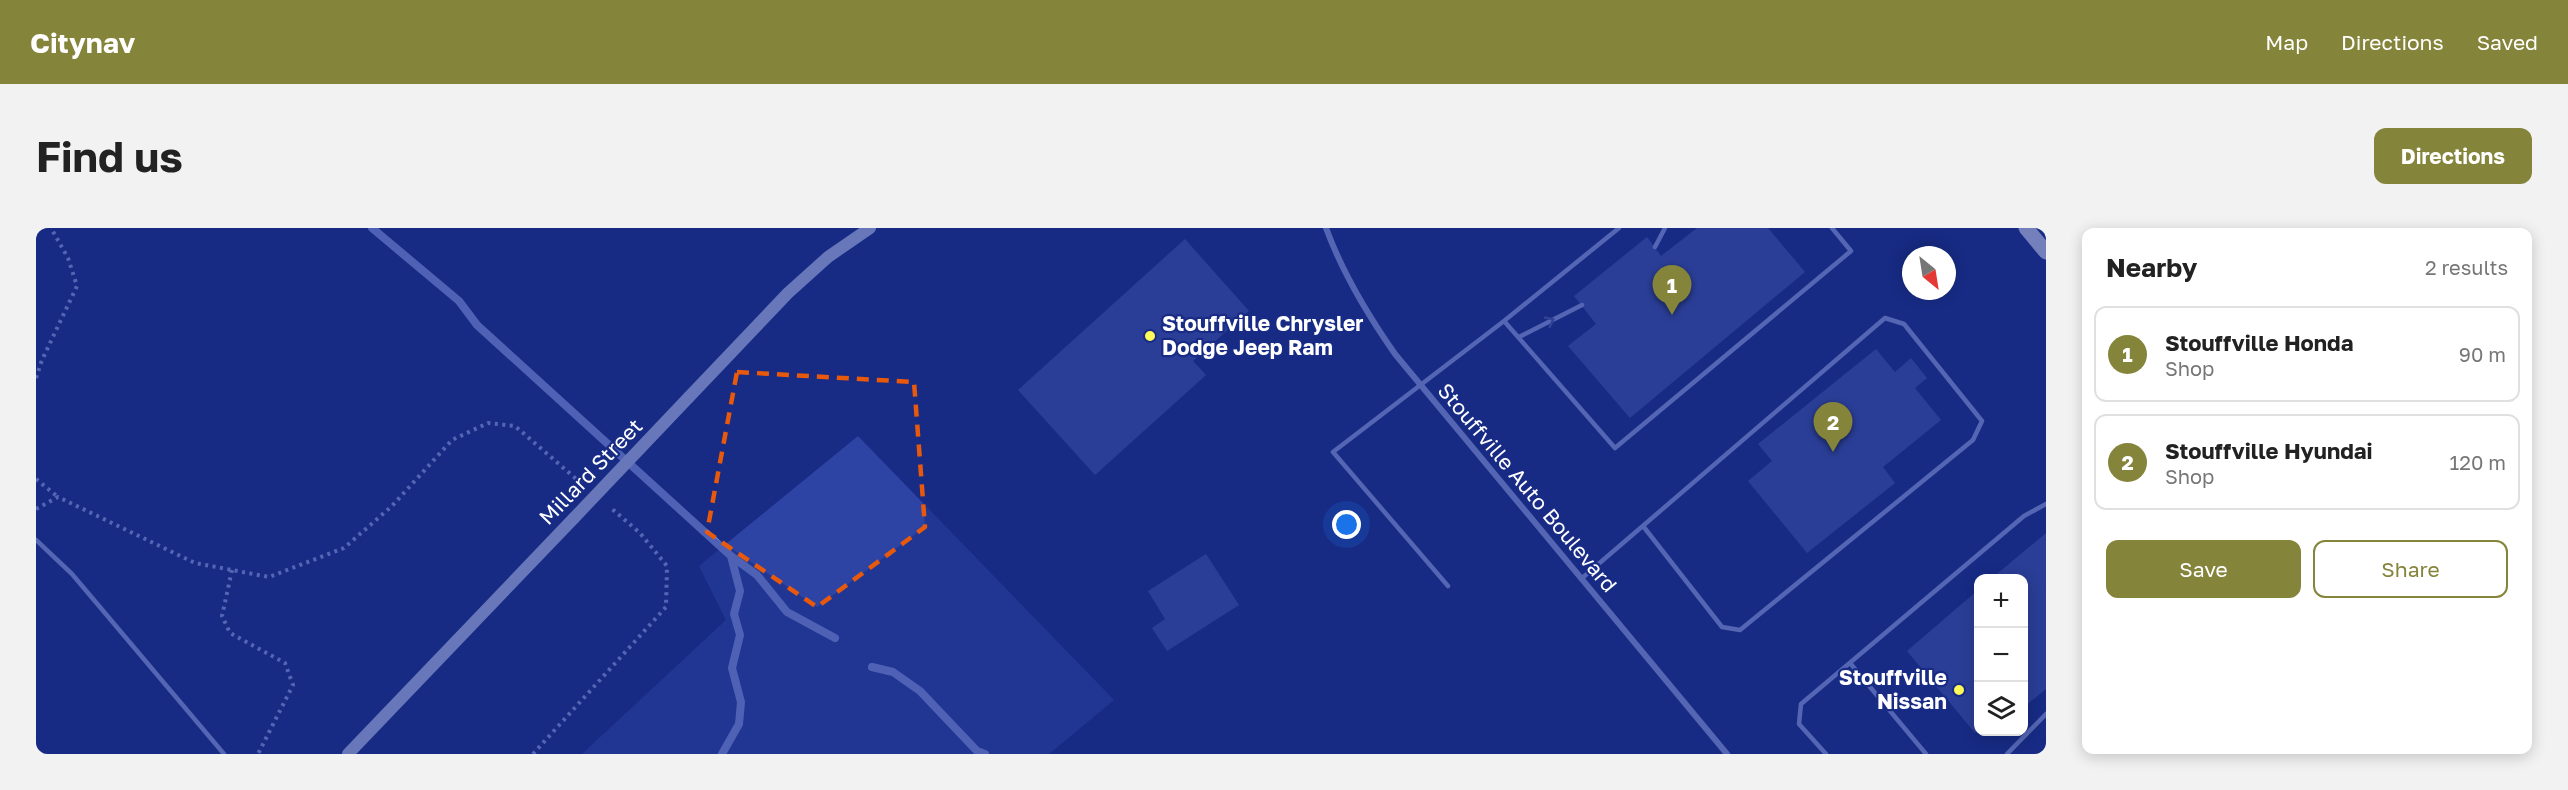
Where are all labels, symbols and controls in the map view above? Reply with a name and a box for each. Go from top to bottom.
text: Citynav [30,26,135,59]
text: Map [2265,29,2308,55]
text: Directions [2341,29,2444,55]
text: Saved [2477,29,2538,55]
button: Directions [2374,128,2532,184]
text: Find us [36,131,183,181]
north arrow [1902,246,1956,300]
text: Nearby [2106,252,2197,283]
text: 2 results [2425,255,2508,279]
pin: 1 [1652,266,1692,315]
place label: Stouffville Chrysler Dodge Jeep Ram [1162,310,1363,360]
one-way arrow [1544,317,1555,328]
marker: Stouffville Chrysler Dodge Jeep Ram [1143,329,1157,343]
text: Stouffville Honda [2165,329,2353,356]
text: 1 [2122,342,2133,366]
text: 90 m [2459,342,2506,366]
text: Shop [2165,356,2214,380]
street label: Stouffville Auto Boulevard [1433,378,1623,597]
pin: 2 [1814,402,1852,452]
street label: Millard Street [533,413,647,530]
text: Stouffville Hyundai [2165,437,2373,464]
text: 2 [2121,450,2134,474]
text: 120 m [2450,450,2506,474]
text: Shop [2165,464,2214,488]
your location [1332,510,1361,539]
button: Save [2106,540,2301,598]
button: Share [2313,540,2508,598]
map controls [1974,574,2028,736]
button: + [1974,574,2028,628]
button: − [1974,628,2028,682]
place label: Stouffville Nissan [1839,664,1947,714]
button: layers [1974,682,2028,736]
marker: Stouffville Nissan [1952,683,1966,697]

